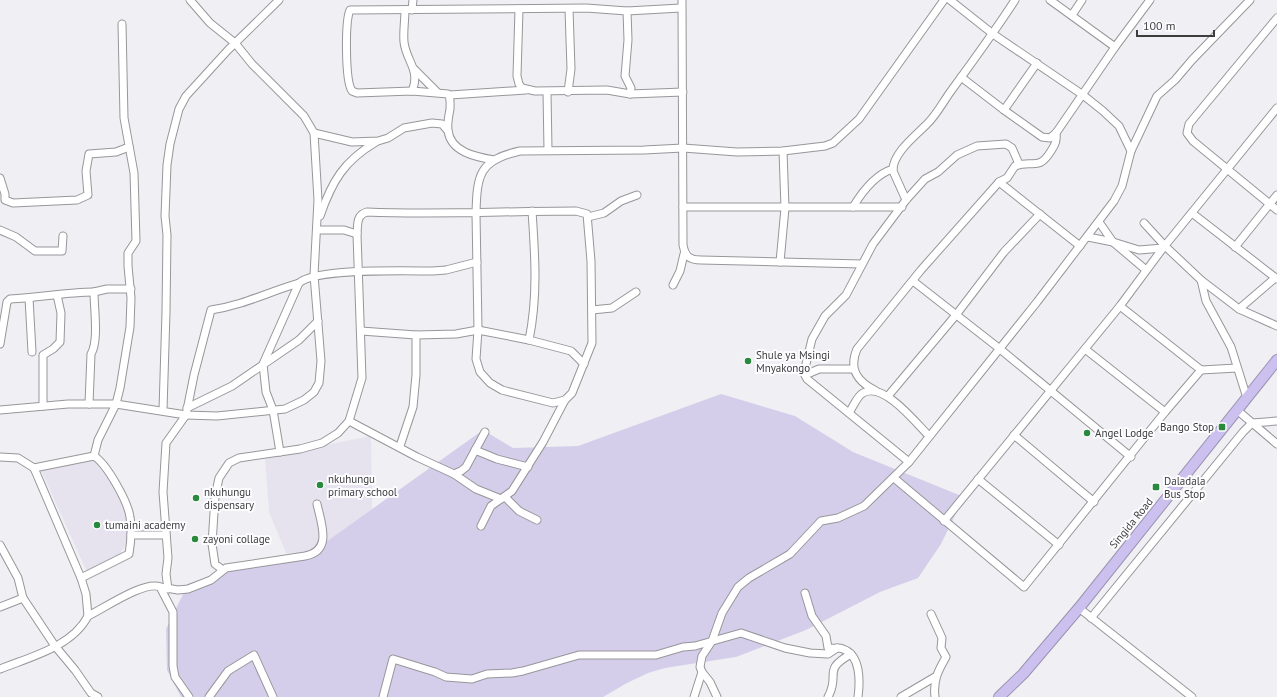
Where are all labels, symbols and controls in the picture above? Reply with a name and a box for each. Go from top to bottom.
scale bar [1137,12,1214,38]
text: 100 m [1143,18,1176,33]
place label: Shule ya Msingi Mnyakongo [756,348,830,375]
marker: Shule ya Msingi Mnyakongo [743,356,753,366]
place label: Bango Stop [1160,420,1214,434]
marker: Bango Stop [1217,422,1227,432]
place label: Angel Lodge [1095,426,1154,440]
marker: Angel Lodge [1082,428,1092,438]
place label: nkuhungu primary school [328,472,398,499]
place label: Daladala Bus Stop [1164,474,1205,501]
marker: nkuhungu primary school [315,480,325,490]
marker: Daladala Bus Stop [1151,482,1161,492]
place label: nkuhungu dispensary [204,485,255,512]
marker: nkuhungu dispensary [191,493,201,503]
street label: Singida Road [1106,495,1156,551]
place label: tumaini academy [105,518,186,532]
marker: tumaini academy [92,520,102,530]
place label: zayoni collage [203,532,271,546]
marker: zayoni collage [190,534,200,544]

